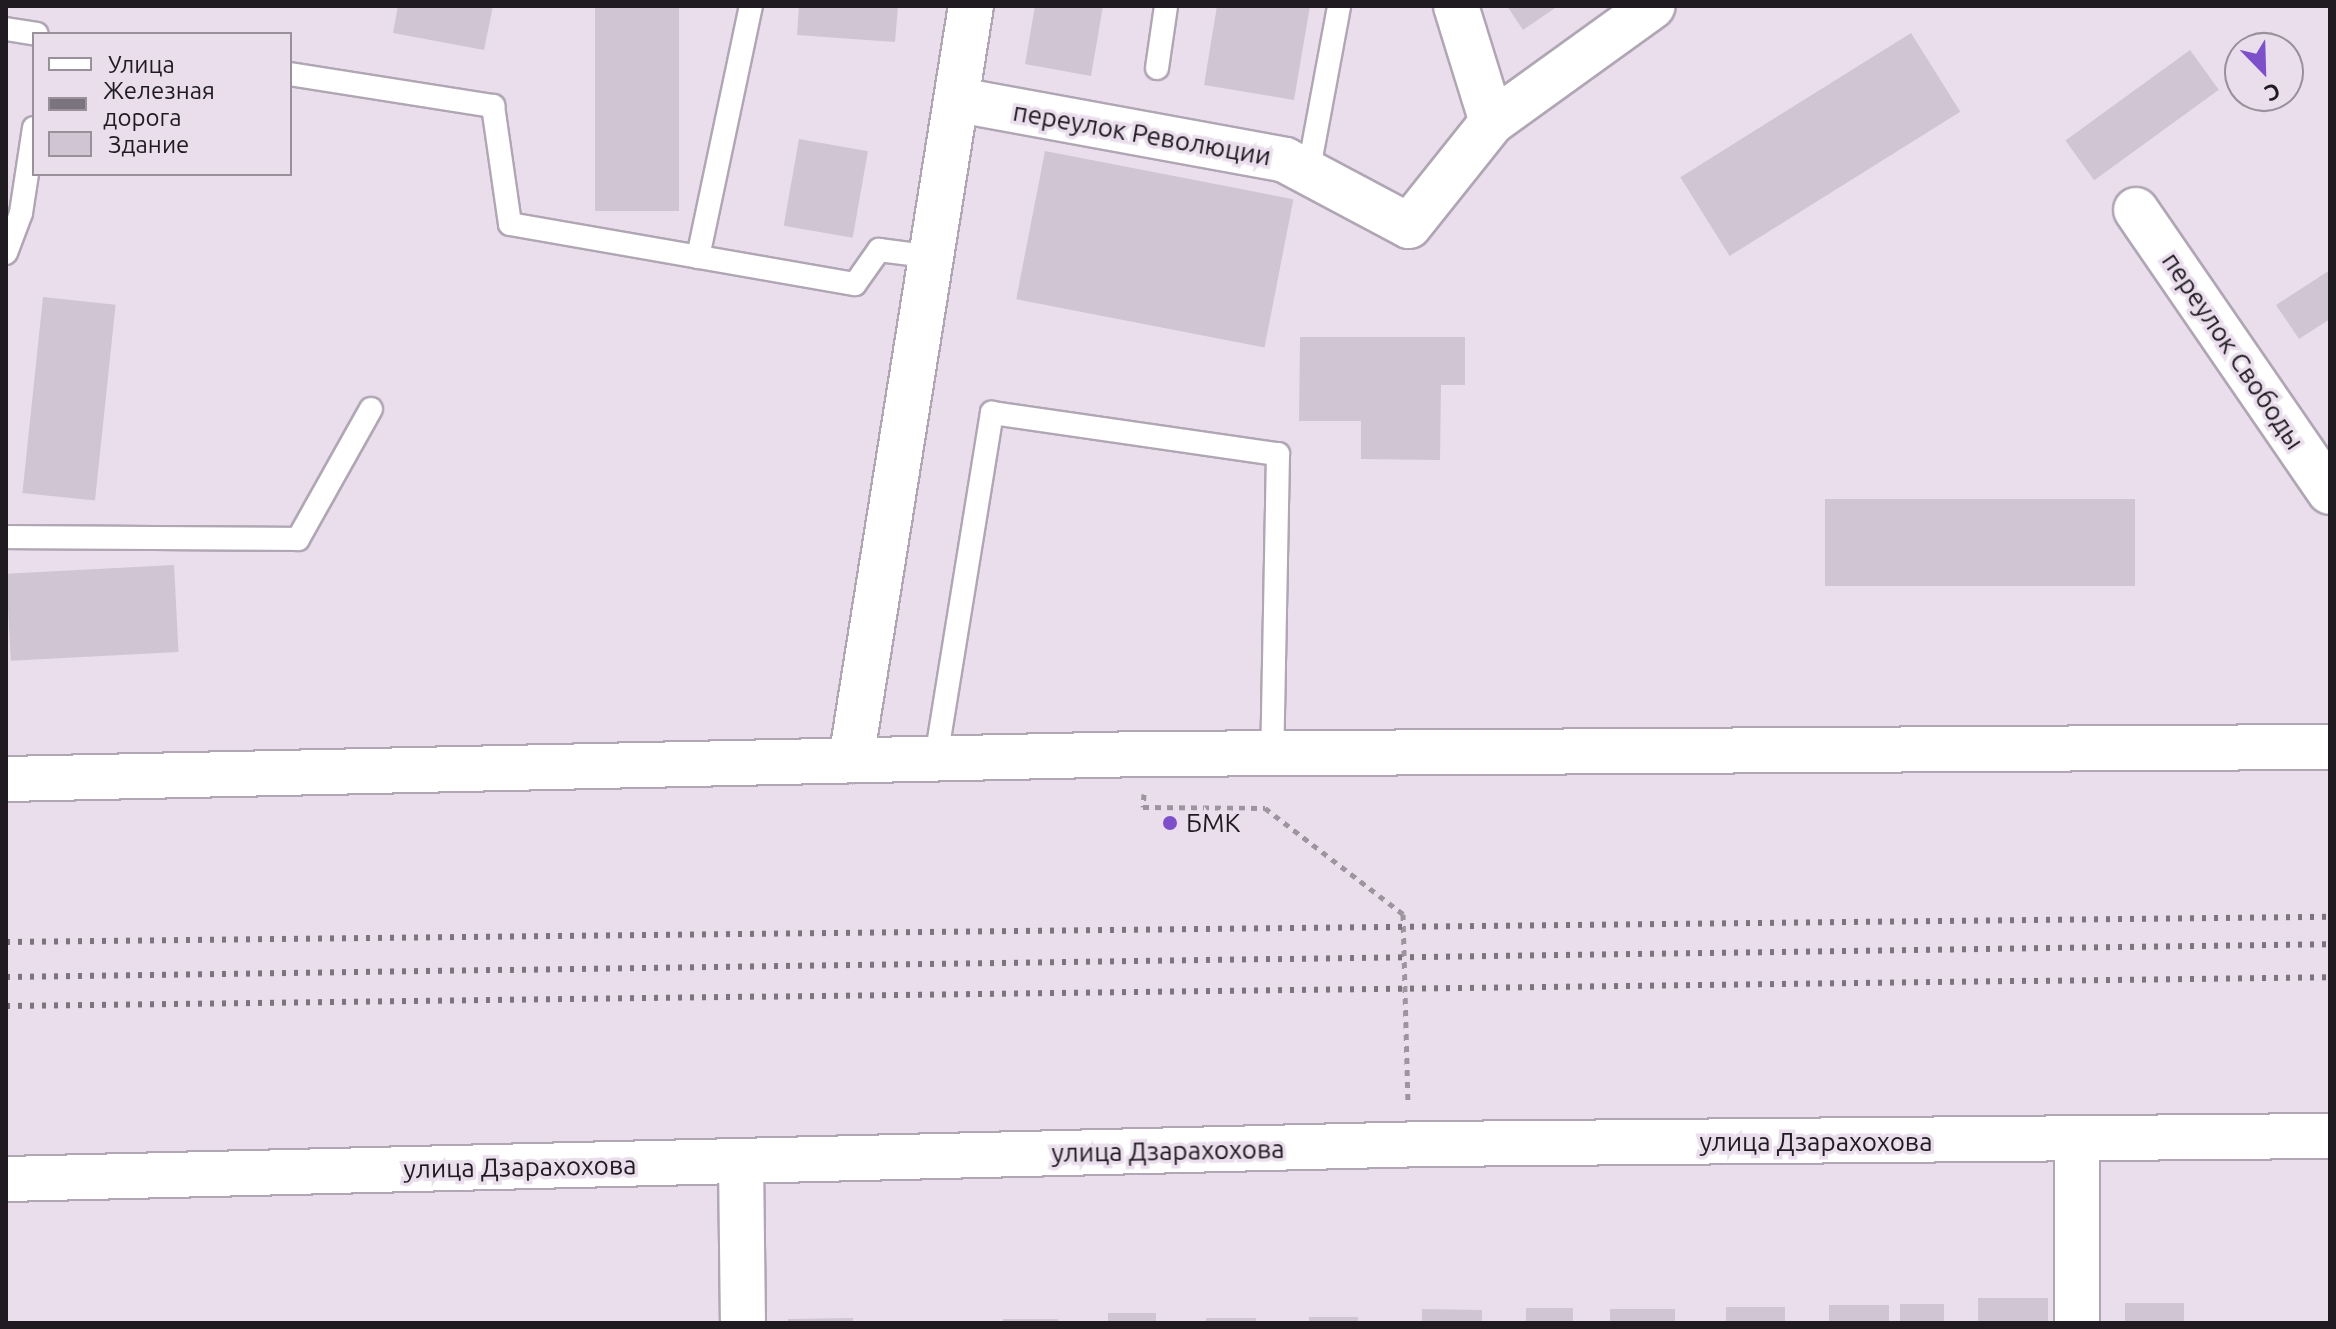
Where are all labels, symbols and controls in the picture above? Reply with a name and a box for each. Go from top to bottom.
legend [32,32,292,176]
north arrow [2224,32,2304,112]
text: Улица [108,51,175,78]
text: Железная дорога [103,77,215,131]
text: С [2261,78,2284,107]
street label: переулок Революции [1011,96,1273,172]
text: Здание [108,131,189,158]
street label: переулок Свободы [2155,246,2311,456]
place label: БМК [1186,807,1240,839]
marker: БМК [1161,814,1179,832]
street label: улица Дзарахохова [1699,1126,1933,1158]
street label: улица Дзарахохова [1051,1133,1285,1169]
street label: улица Дзарахохова [403,1149,637,1185]

